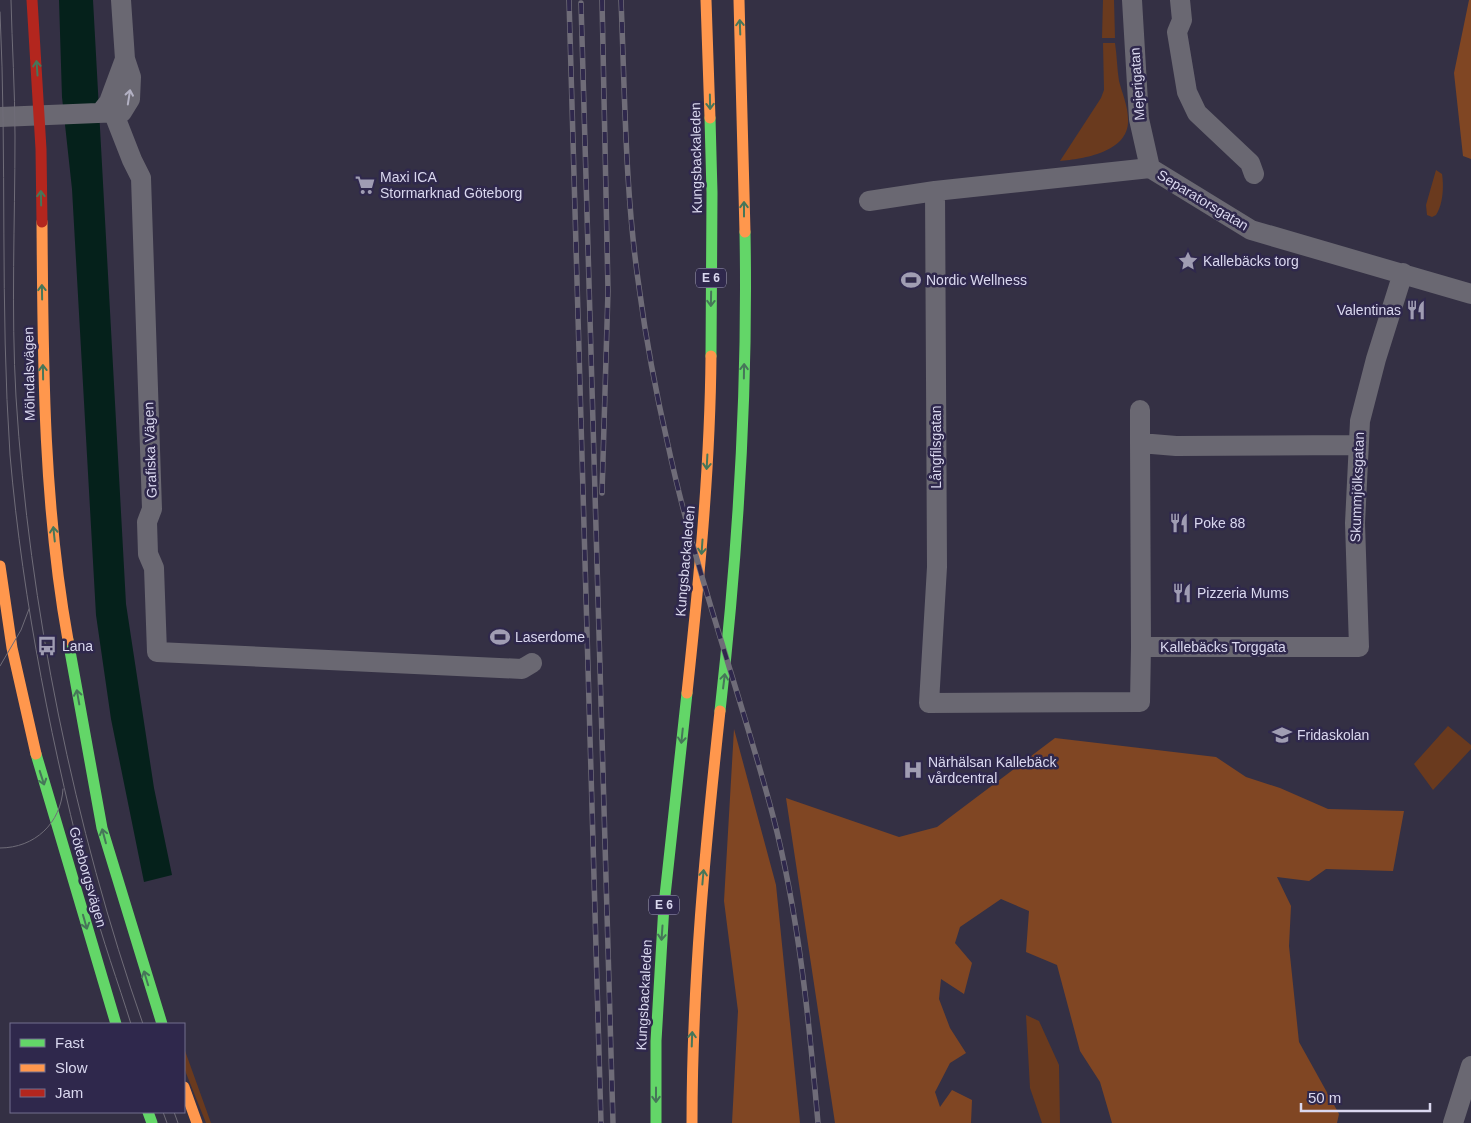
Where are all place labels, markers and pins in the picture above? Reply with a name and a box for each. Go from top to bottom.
place label: Maxi ICA Stormarknad Göteborg [380,169,522,201]
supermarket icon: Maxi ICA Stormarknad Göteborg [354,174,376,196]
place icon: Kallebäcks torg [1177,250,1199,272]
place label: Kallebäcks torg [1203,253,1299,269]
sports icon: Nordic Wellness [900,269,922,291]
place label: Nordic Wellness [926,272,1027,288]
restaurant icon: Valentinas [1405,299,1427,321]
place label: Valentinas [1337,302,1401,318]
restaurant icon: Poke 88 [1168,512,1190,534]
place label: Poke 88 [1194,515,1246,531]
restaurant icon: Pizzeria Mums [1171,582,1193,604]
place label: Pizzeria Mums [1197,585,1289,601]
sports icon: Laserdome [489,626,511,648]
place label: Laserdome [515,629,585,645]
bus stop icon: Lana [36,635,58,657]
place label: Lana [62,638,93,654]
school or university icon: Fridaskolan [1271,724,1293,746]
place label: Fridaskolan [1297,727,1369,743]
place label: Närhälsan Kallebäck vårdcentral [928,754,1057,786]
hospital icon: Närhälsan Kallebäck vårdcentral [902,759,924,781]

